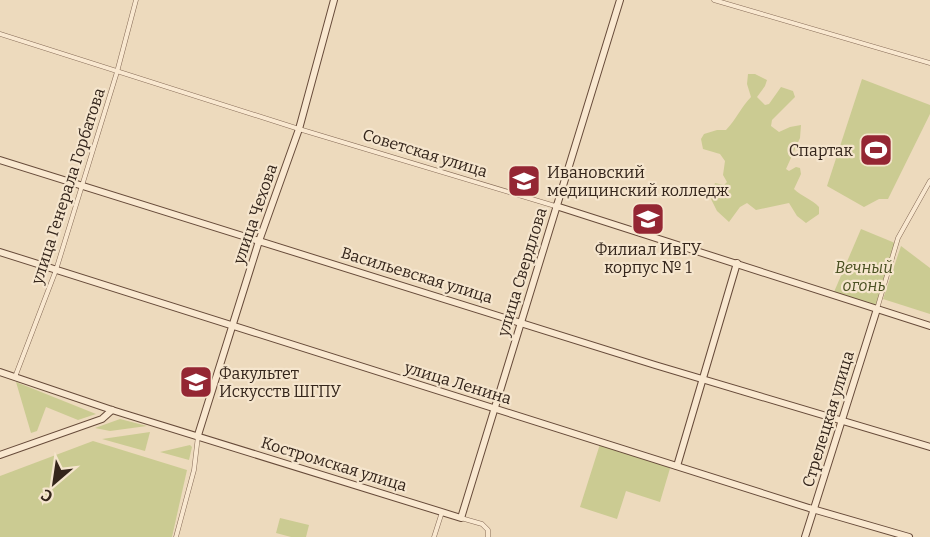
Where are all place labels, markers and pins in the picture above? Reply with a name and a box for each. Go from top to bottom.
sports icon: Спартак [858,132,894,168]
place label: Спартак [789,141,854,160]
school or university icon: Ивановский медицинский колледж [506,163,542,199]
place label: Ивановский медицинский колледж [547,163,730,200]
school or university icon: Филиал ИвГУ корпус № 1 [630,201,666,237]
place label: Филиал ИвГУ корпус № 1 [595,240,701,277]
school or university icon: Факультет Искусств ШГПУ [178,364,214,400]
place label: Факультет Искусств ШГПУ [219,364,341,401]

